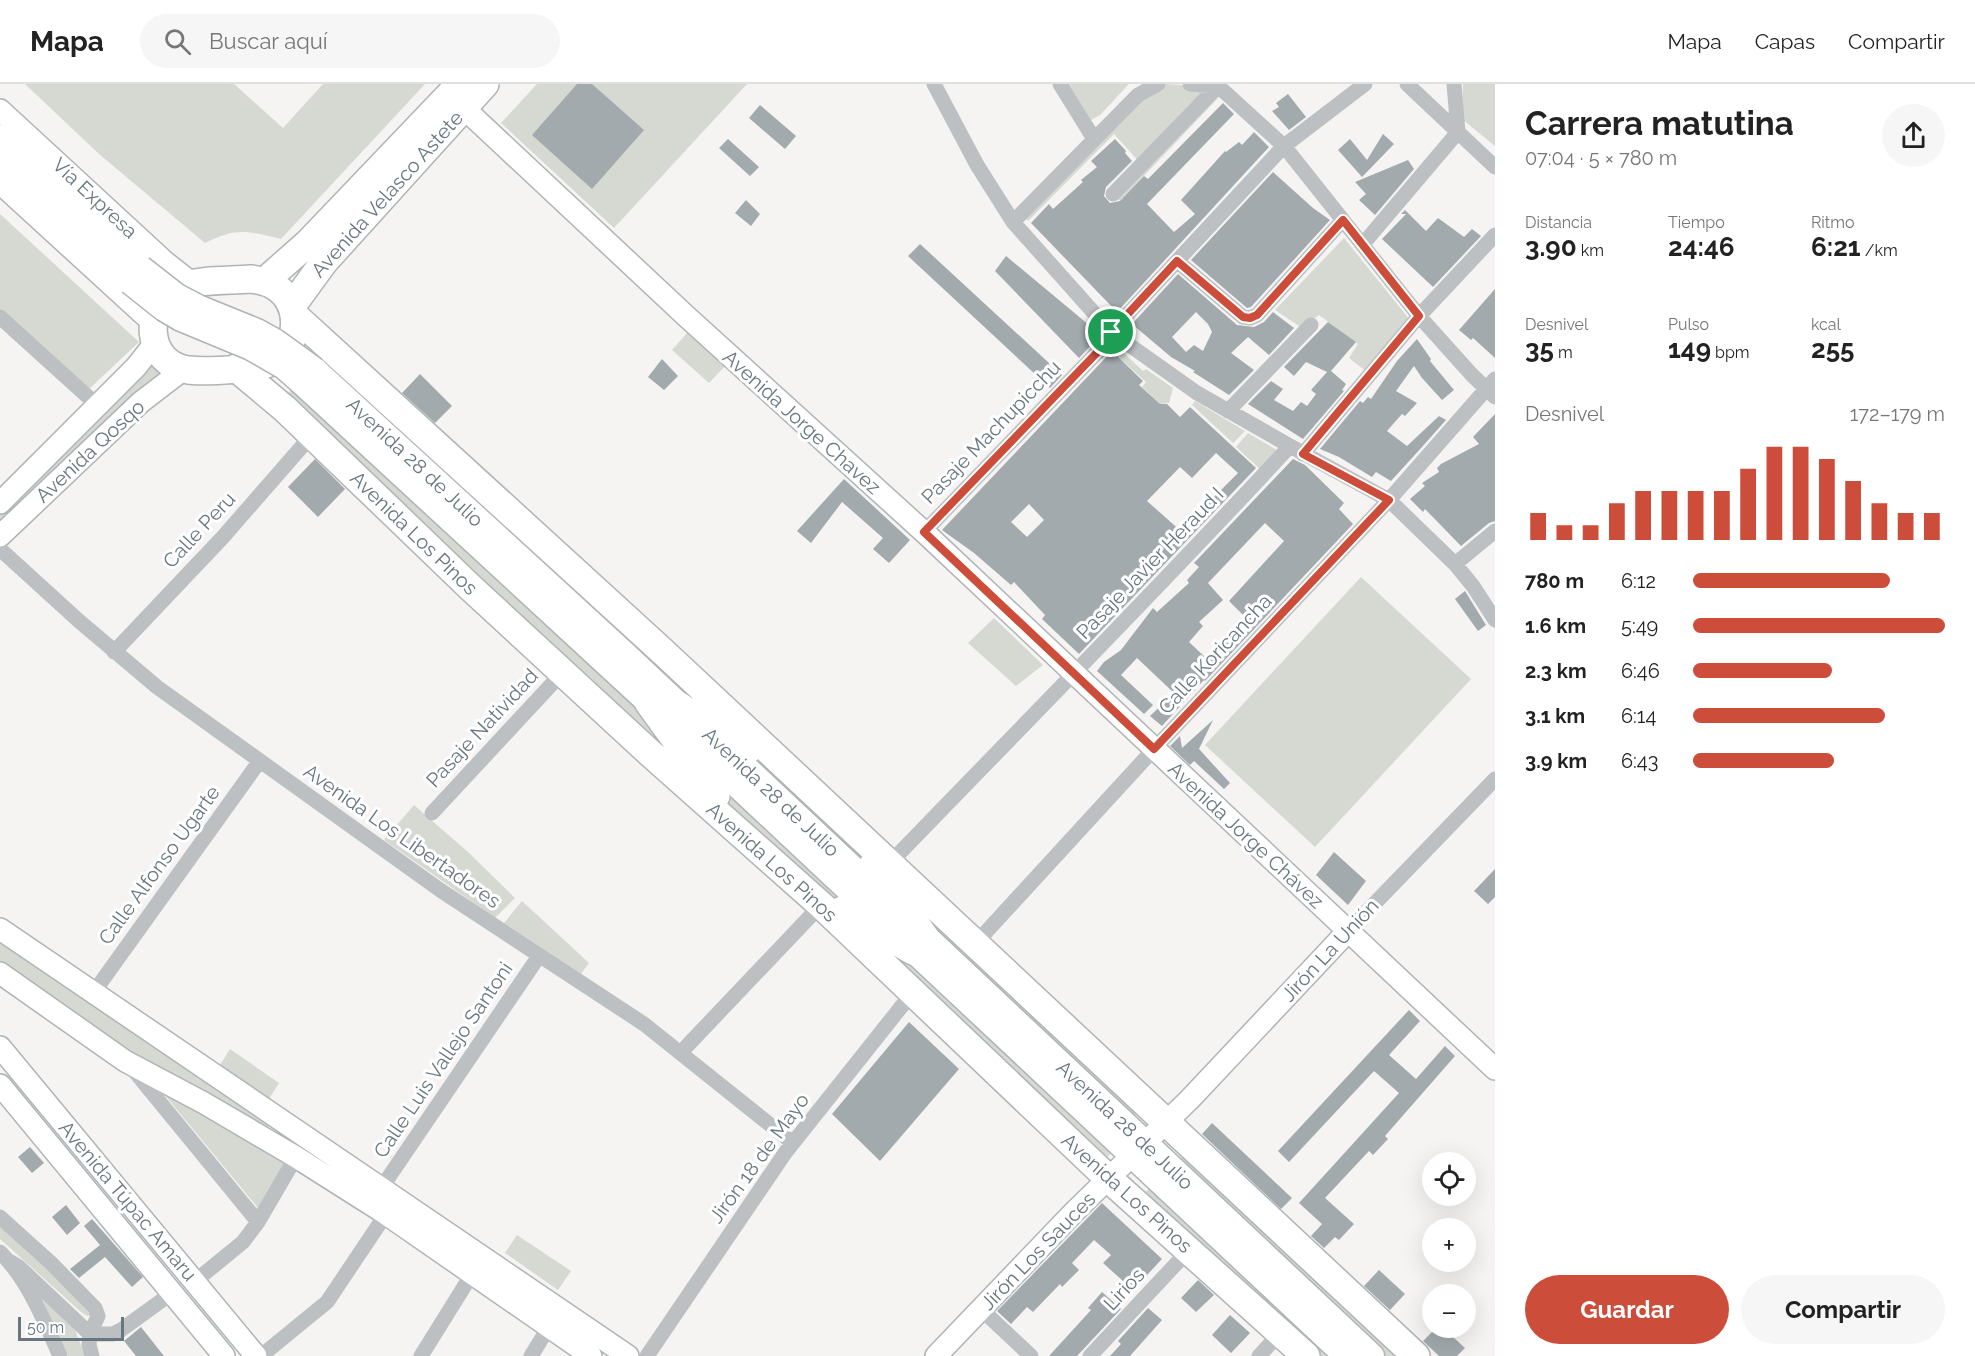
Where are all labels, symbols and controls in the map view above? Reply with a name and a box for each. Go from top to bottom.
search box [140,14,560,68]
text: Mapa [30,25,104,58]
icon: search [161,25,194,58]
text: Buscar aquí [209,28,328,54]
text: Mapa [1667,29,1722,54]
text: Capas [1755,29,1815,54]
text: Compartir [1848,29,1945,54]
text: Carrera matutina [1525,104,1794,143]
button: share [1882,104,1945,167]
street label: Avenida Velasco Astete [306,106,468,282]
text: 07:04 · 5 × 780 m [1525,146,1677,170]
street label: Vía Expresa [47,153,143,243]
text: Distancia [1525,213,1592,232]
text: Tiempo [1668,213,1725,232]
text: Ritmo [1811,213,1854,232]
text: 3.90 [1525,232,1577,262]
text: 24:46 [1668,232,1735,262]
text: 6:21 [1811,232,1861,262]
text: km [1577,241,1604,260]
text: /km [1861,241,1898,260]
pin [1085,306,1136,357]
icon: arrive [1094,315,1127,348]
text: Desnivel [1525,315,1588,334]
text: Pulso [1668,315,1709,334]
text: kcal [1811,315,1841,334]
text: 35 [1525,334,1554,364]
text: 149 [1668,334,1711,364]
text: 255 [1811,334,1854,364]
text: m [1554,343,1573,362]
text: bpm [1711,343,1750,362]
street label: Avenida Jorge Chavez [718,345,886,499]
street label: Pasaje Machupicchu [916,355,1066,509]
street label: Avenida 28 de Julio [342,392,489,532]
street label: Avenida Qosqo [31,394,150,508]
text: Desnivel [1525,402,1604,426]
text: 172–179 m [1850,402,1945,426]
street label: Avenida Los Pinos [345,466,483,600]
street label: Pasaje Javier Heraud I [1071,482,1229,644]
street label: Calle Peru [158,487,240,573]
text: 780 m [1525,569,1584,593]
text: 6:12 [1621,569,1656,593]
street label: Calle Koricancha [1153,589,1277,719]
text: 1.6 km [1525,614,1586,638]
text: 5:49 [1621,614,1658,638]
text: 2.3 km [1525,659,1587,683]
text: 6:46 [1621,659,1660,683]
street label: Pasaje Natividad [421,664,543,792]
text: 3.1 km [1525,704,1585,728]
text: 6:14 [1621,704,1656,728]
street label: Avenida 28 de Julio [698,722,845,862]
text: 3.9 km [1525,749,1587,773]
text: 6:43 [1621,749,1658,773]
street label: Avenida Jorge Chávez [1163,757,1329,913]
street label: Avenida Los Libertadores [299,759,505,913]
street label: Calle Alfonso Ugarte [93,781,225,949]
street label: Avenida Los Pinos [702,797,842,927]
street label: Jirón La Unión [1276,894,1384,1006]
street label: Calle Luis Vallejo Santoni [368,958,518,1162]
street label: Avenida 28 de Julio [1052,1055,1199,1195]
street label: Jirón 18 de Mayo [704,1088,814,1228]
street label: Avenida Túpac Amaru [54,1116,202,1286]
street label: Avenida Los Pinos [1057,1128,1197,1258]
map controls [1422,1152,1476,1338]
button: locate [1422,1152,1476,1206]
street label: Jirón Los Sauces [976,1187,1100,1315]
button: + [1422,1218,1476,1272]
street label: Lirios [1099,1263,1149,1315]
button: Guardar [1525,1275,1729,1344]
button: Compartir [1741,1275,1945,1344]
button: − [1422,1284,1476,1338]
scale bar [18,1314,124,1342]
text: 50 m [27,1318,64,1337]

